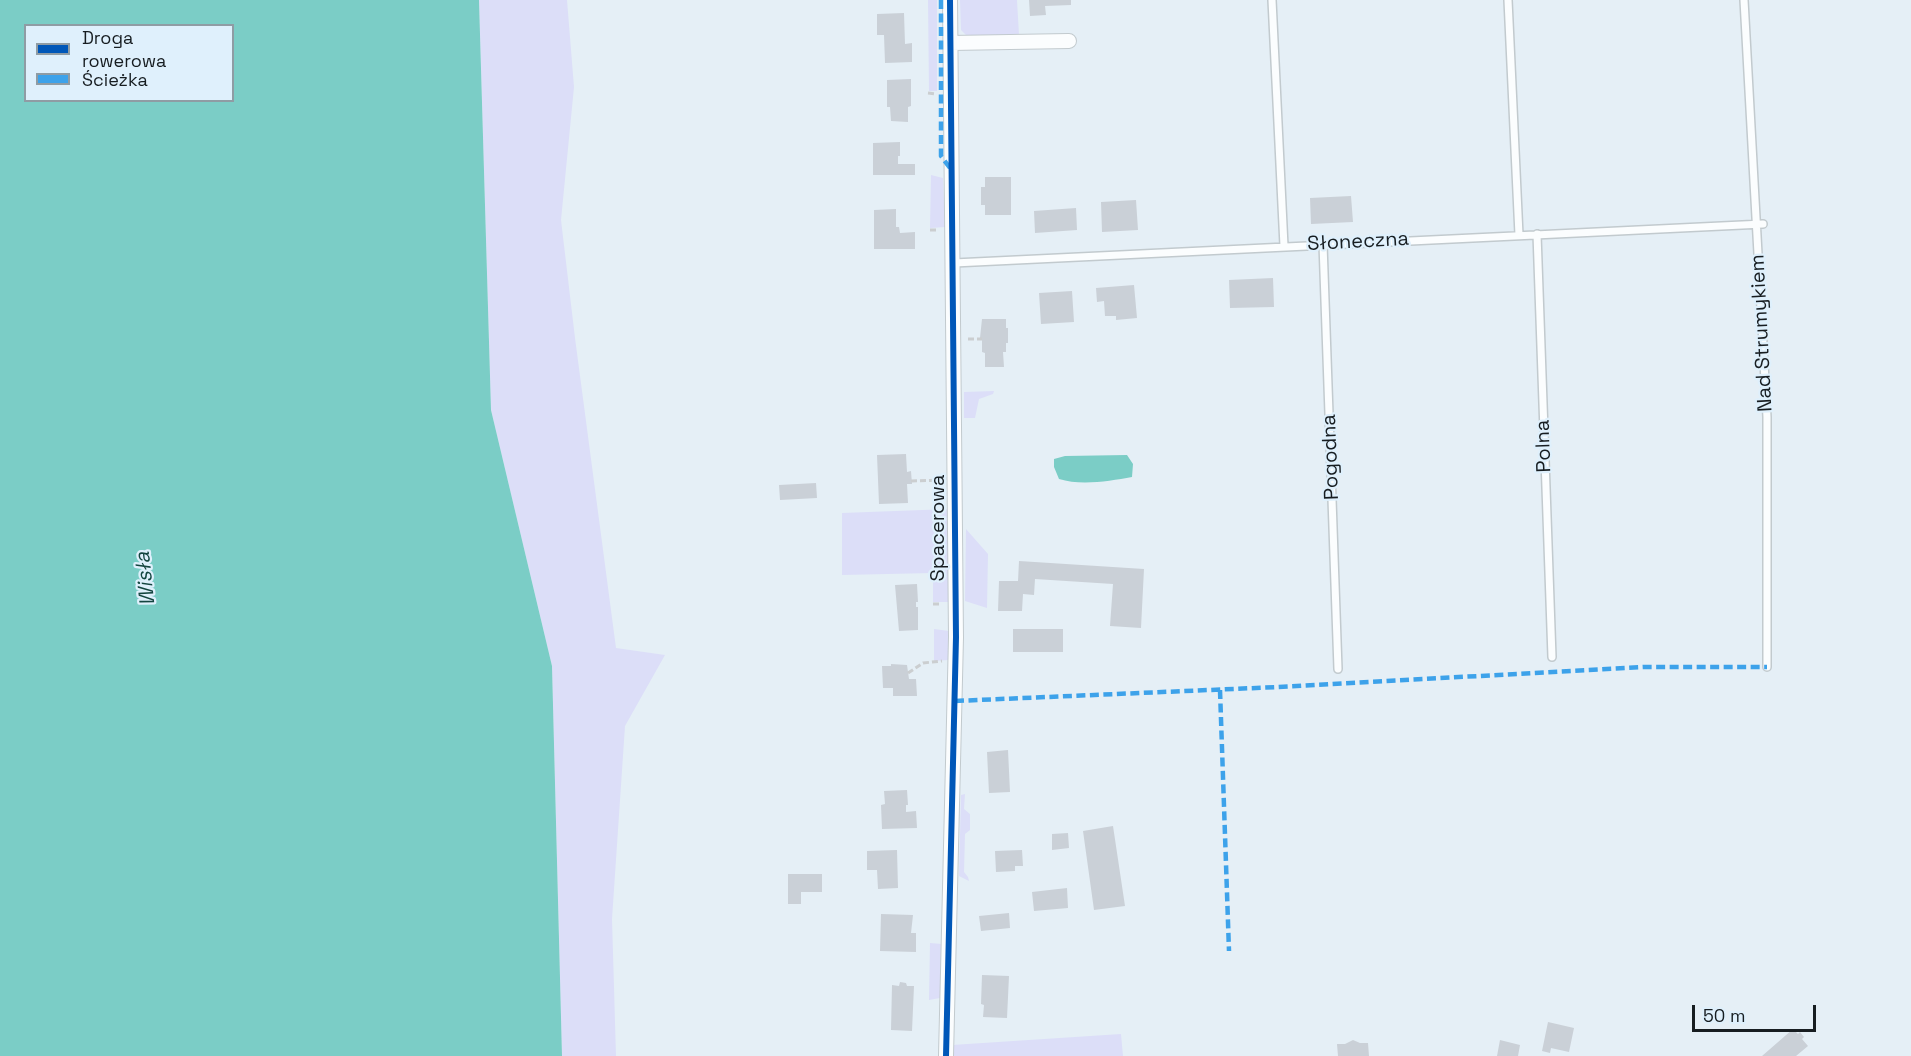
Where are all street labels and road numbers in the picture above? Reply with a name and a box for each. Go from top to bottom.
street label: Słoneczna [1307,227,1409,257]
street label: Nad Strumykiem [1746,254,1778,412]
street label: Pogodna [1318,414,1344,500]
street label: Polna [1531,419,1557,473]
street label: Spacerowa [927,475,951,581]

